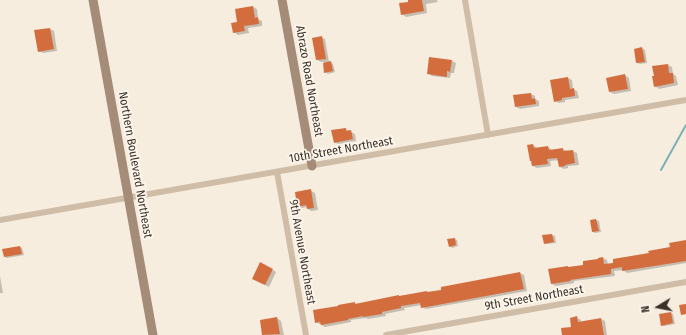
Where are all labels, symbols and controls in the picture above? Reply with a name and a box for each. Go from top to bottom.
street label: Abrazo Road Northeast [292,24,326,138]
street label: Northern Boulevard Northeast [115,91,155,239]
street label: 10th Street Northeast [288,134,394,166]
street label: 9th Avenue Northeast [286,198,318,306]
street label: 9th Street Northeast [484,282,584,314]
north arrow [638,287,678,327]
text: N [639,305,653,314]

